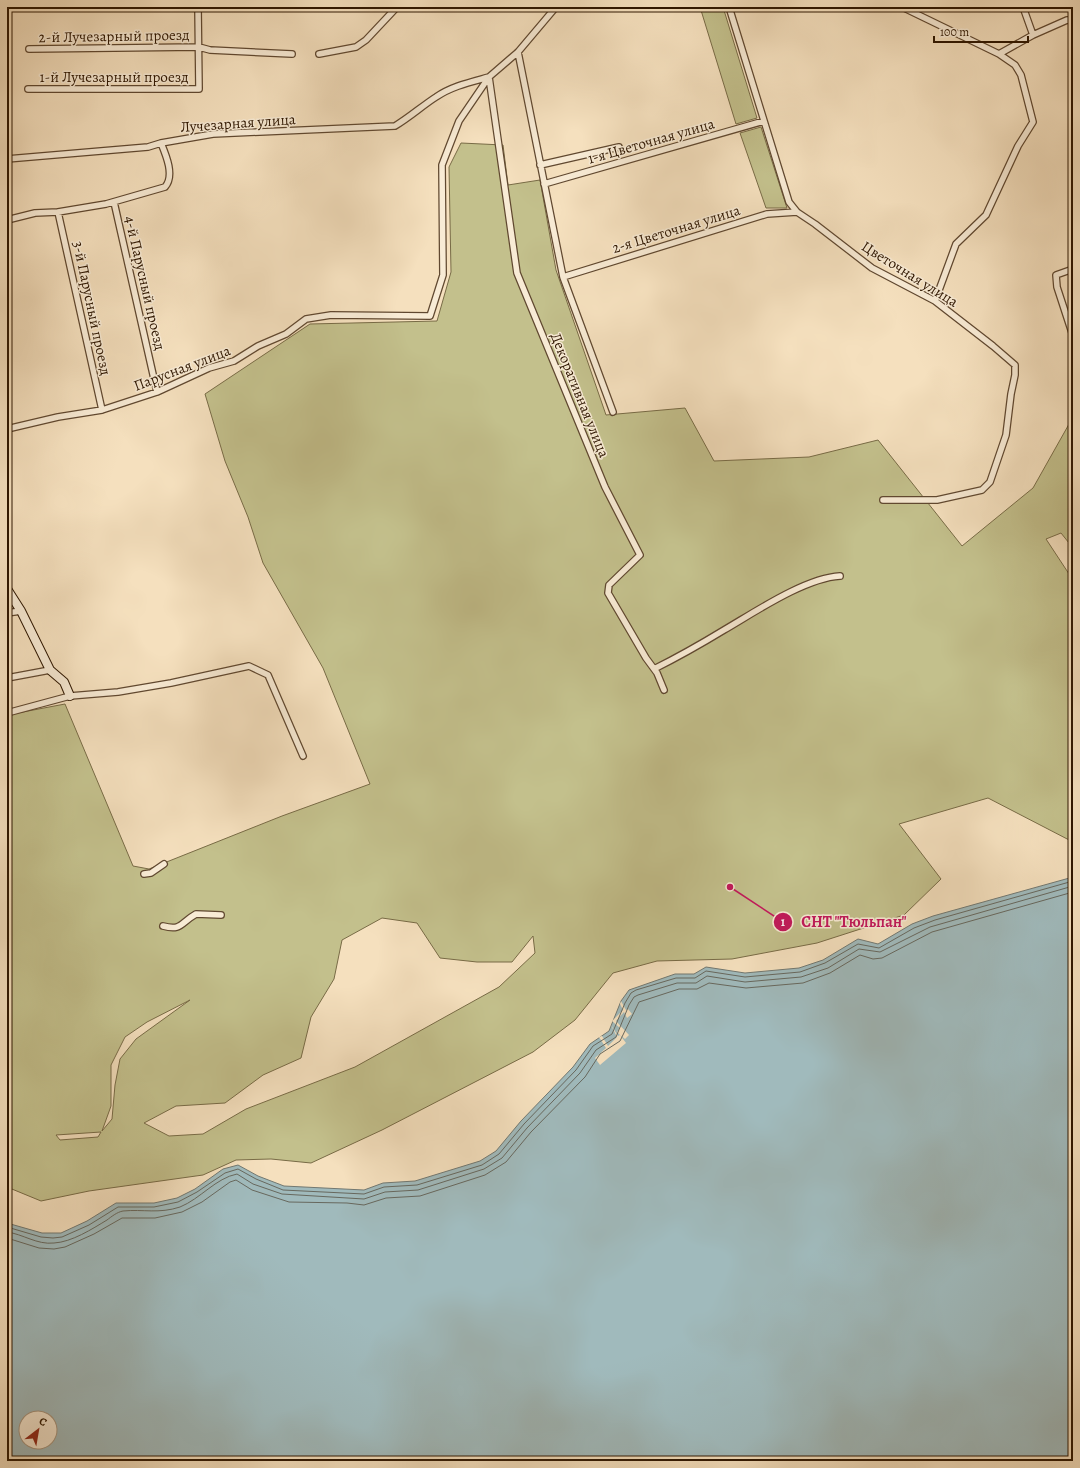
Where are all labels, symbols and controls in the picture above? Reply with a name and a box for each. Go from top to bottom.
scale bar [934,18,1028,44]
text: 100 m [940,24,969,40]
street label: 2-й Лучезарный проезд [38,25,190,47]
street label: 1-й Лучезарный проезд [39,67,189,87]
street label: Лучезарная улица [180,109,296,137]
street label: 1-я Цветочная улица [585,113,717,169]
street label: 2-я Цветочная улица [609,200,743,258]
street label: 4-й Парусный проезд [120,214,170,352]
street label: Цветочная улица [858,236,962,312]
street label: 3-й Парусный проезд [68,239,116,377]
street label: Декоративная улица [546,330,614,460]
street label: Парусная улица [131,340,233,396]
callout: СНТ "Тюльпан" [773,908,915,936]
text: СНТ "Тюльпан" [801,911,907,933]
text: 1 [781,914,786,930]
north arrow [18,1410,58,1450]
text: С [36,1414,50,1430]

